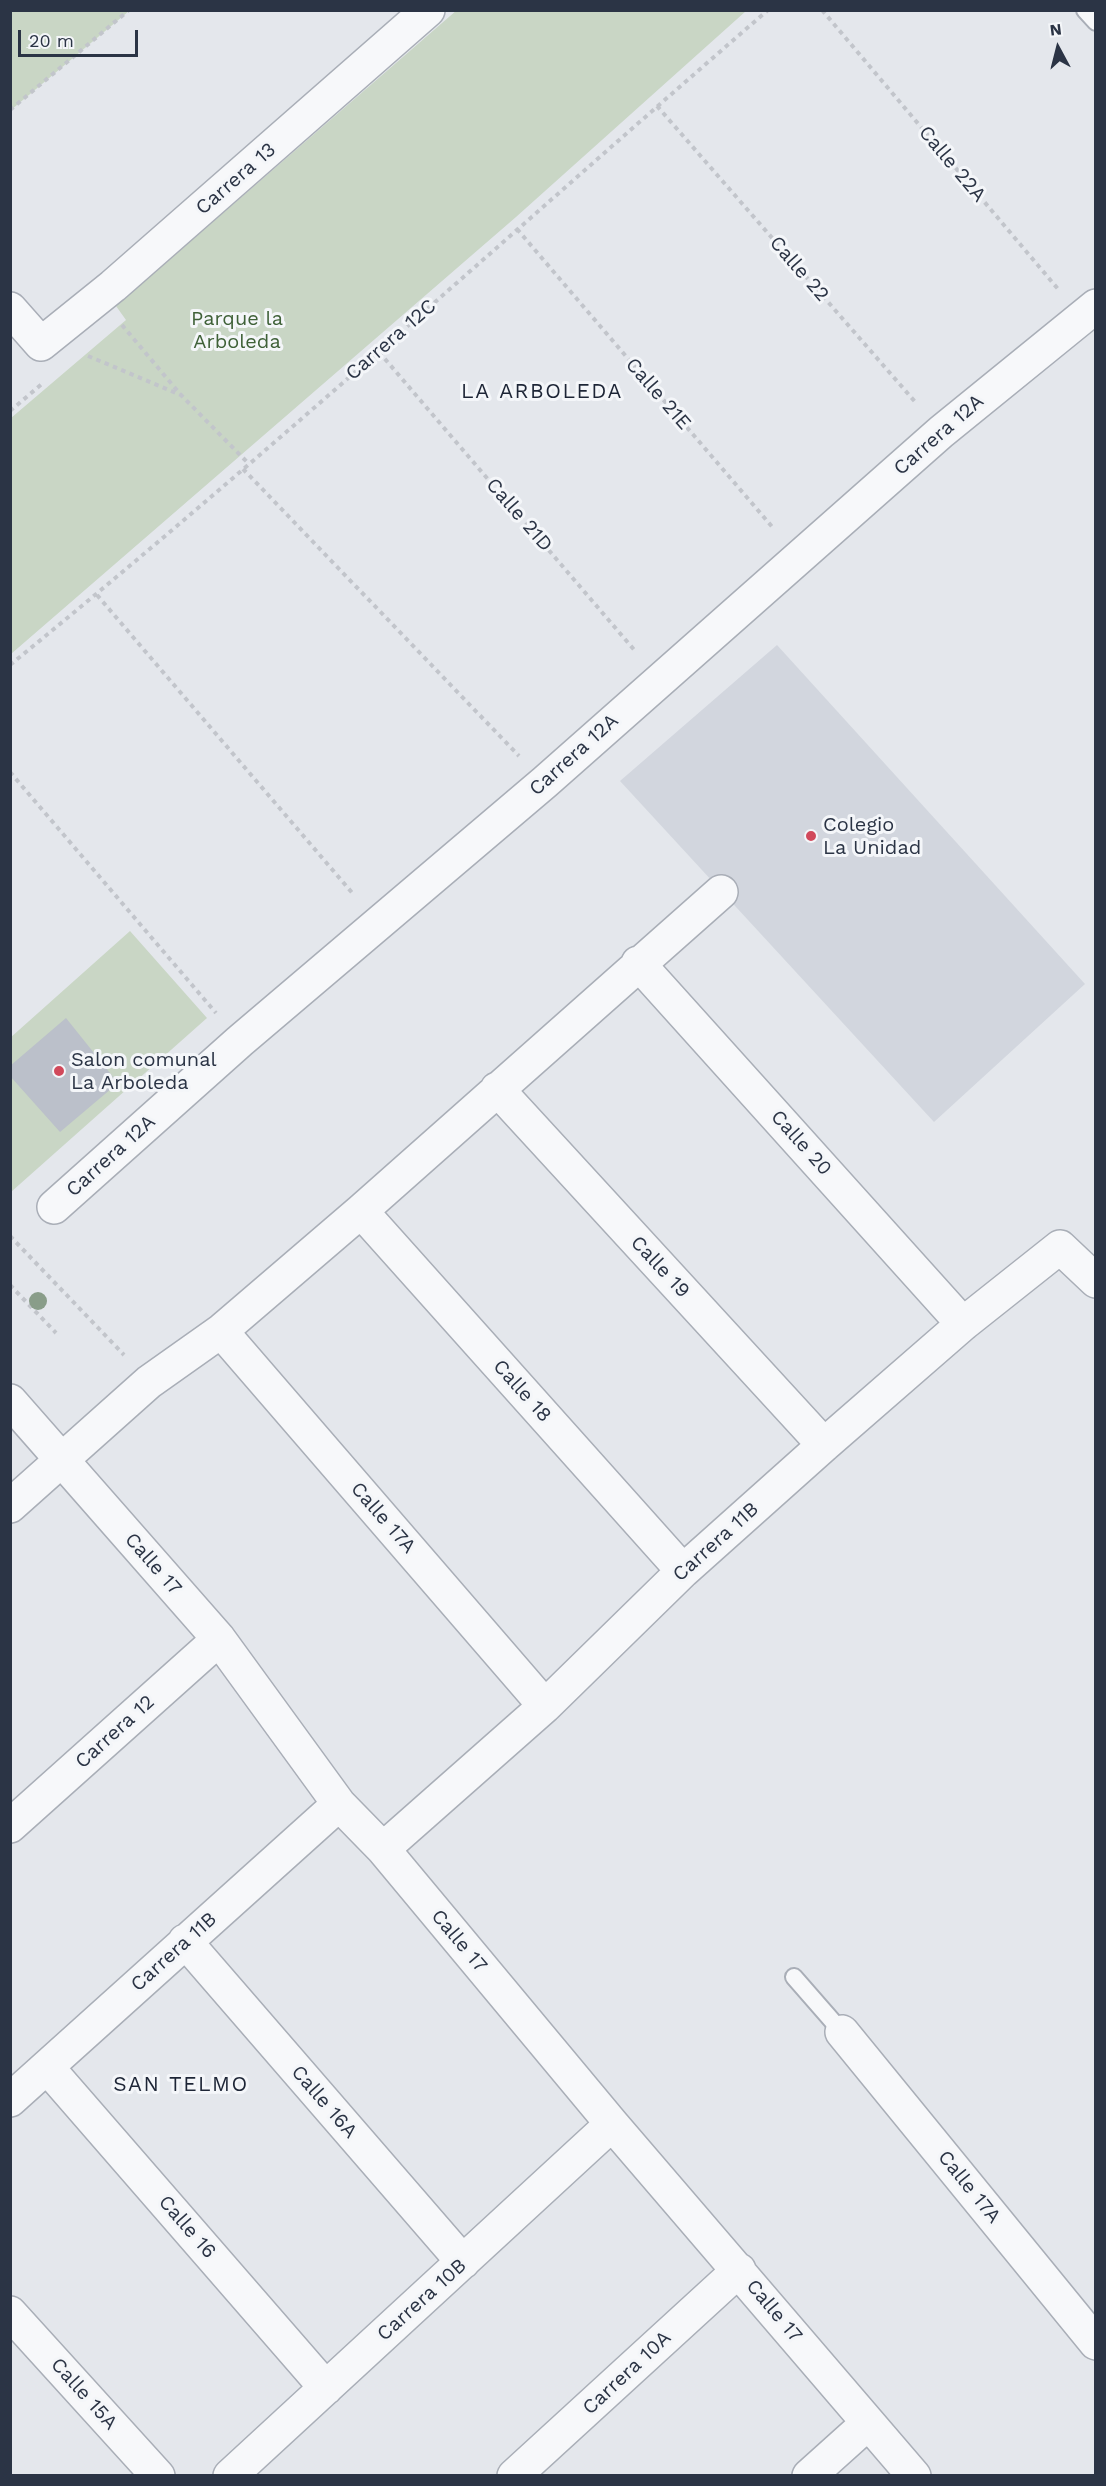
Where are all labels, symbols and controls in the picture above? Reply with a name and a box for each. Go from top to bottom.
scale bar [21,18,141,56]
north arrow [1028,18,1088,78]
text: N [1049,19,1063,40]
text: 20 m [29,30,74,51]
street label: Calle 22A [913,121,991,207]
street label: Carrera 13 [191,138,281,220]
street label: Calle 22 [764,231,834,307]
street label: Carrera 12C [341,294,441,386]
park label: Parque la Arboleda [191,307,283,354]
street label: Calle 21E [620,353,696,435]
district label: LA ARBOLEDA [461,379,623,405]
street label: Carrera 12A [889,389,989,481]
street label: Calle 21D [481,473,557,557]
street label: Carrera 12A [525,709,623,801]
place label: Colegio La Unidad [823,813,921,860]
marker: Colegio La Unidad [804,829,818,843]
place label: Salon comunal La Arboleda [71,1048,217,1095]
marker: Salon comunal La Arboleda [52,1064,66,1078]
street label: Calle 20 [765,1105,837,1181]
street label: Carrera 12A [62,1110,160,1202]
street label: Calle 19 [625,1231,695,1303]
street label: Calle 18 [488,1355,556,1427]
street label: Calle 17A [345,1477,421,1559]
street label: Carrera 11B [668,1497,764,1587]
street label: Calle 17 [119,1528,187,1600]
street label: Carrera 12 [71,1690,159,1774]
street label: Calle 17 [426,1905,492,1977]
street label: Carrera 11B [126,1907,222,1997]
street label: Calle 16A [286,2061,362,2143]
district label: SAN TELMO [113,2072,249,2098]
street label: Calle 17A [932,2146,1006,2228]
street label: Calle 16 [153,2191,221,2263]
street label: Carrera 10B [372,2254,472,2346]
street label: Calle 17 [741,2275,807,2347]
street label: Carrera 10A [578,2326,676,2420]
street label: Calle 15A [46,2353,122,2435]

